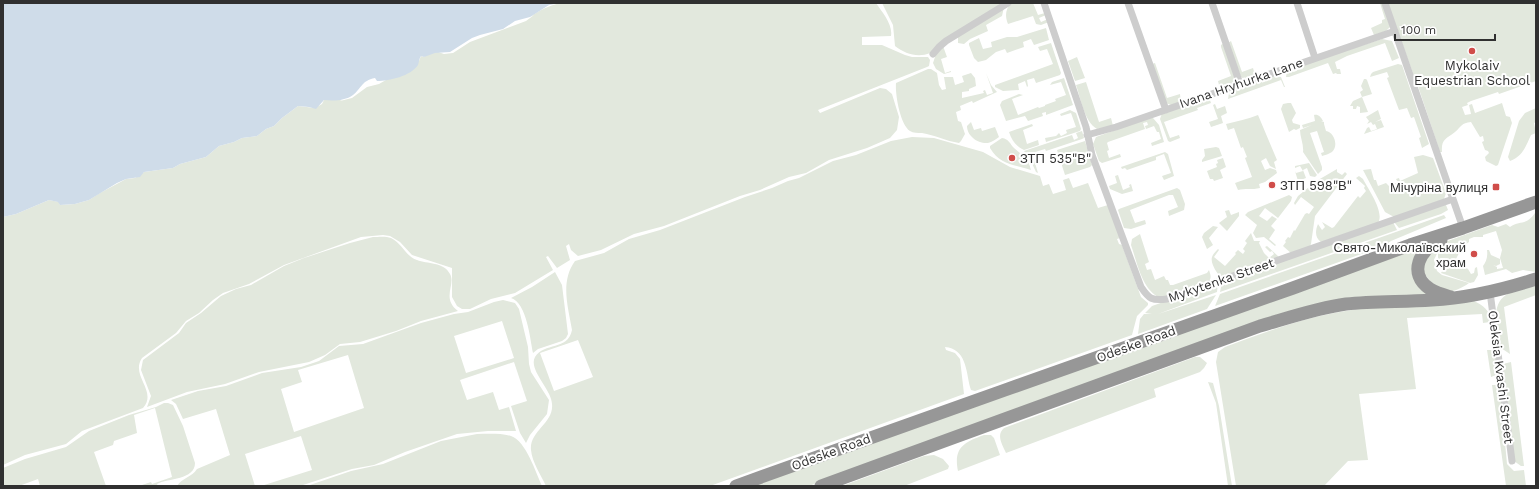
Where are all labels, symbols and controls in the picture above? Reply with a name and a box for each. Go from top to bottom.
scale bar [1395,16,1495,42]
text: 100 m [1401,23,1436,37]
marker: Mykolaiv Equestrian School [1467,46,1477,56]
street label: Ivana Hryhurka Lane [1177,55,1305,111]
place label: Mykolaiv Equestrian School [1414,58,1530,88]
place label: ЗТП 535"В" [1020,151,1091,166]
marker: ЗТП 535"В" [1007,153,1017,163]
place label: ЗТП 598"В" [1280,178,1352,193]
marker: ЗТП 598"В" [1267,180,1277,190]
place label: Мічуріна вулиця [1390,180,1488,195]
marker: Мічуріна вулиця [1491,182,1501,192]
place label: Свято-Миколаївський храм [1334,240,1466,270]
marker: Свято-Миколаївський храм [1469,249,1479,259]
street label: Mykytenka Street [1166,255,1276,305]
street label: Oleksia Kvashi Street [1485,310,1517,445]
street label: Odeske Road [1094,323,1178,365]
street label: Odeske Road [789,431,873,473]

